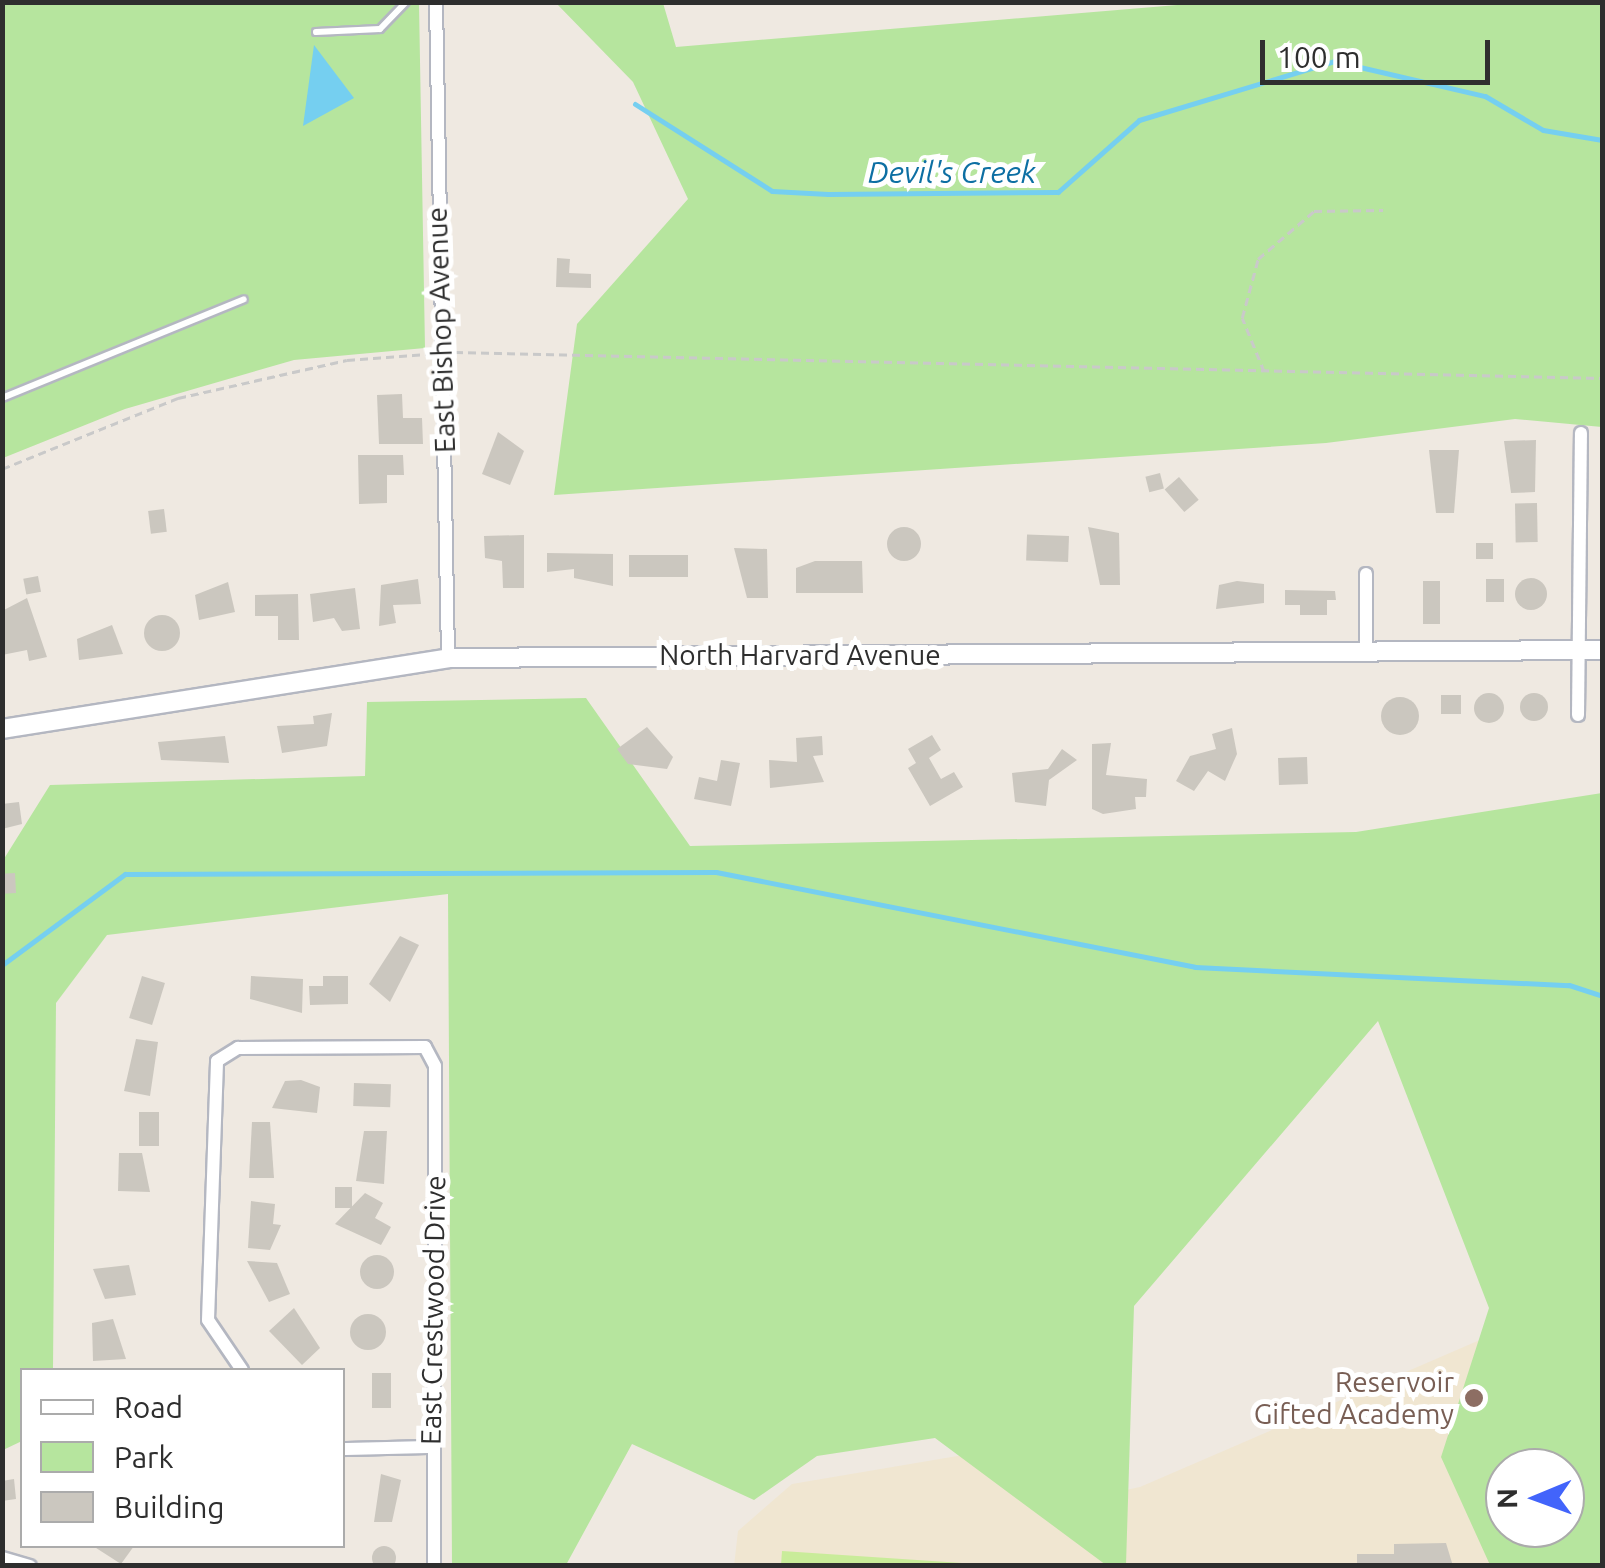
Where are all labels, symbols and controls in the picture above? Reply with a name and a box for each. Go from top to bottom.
scale bar [1265,20,1495,82]
text: 100 m [1277,40,1361,74]
water label: Devil's Creek [868,154,1036,190]
street label: East Bishop Avenue [420,207,462,453]
street label: North Harvard Avenue [659,638,941,672]
street label: East Crestwood Drive [414,1175,452,1445]
place label: Reservoir Gifted Academy [1254,1365,1454,1431]
legend [20,1368,345,1548]
marker: Reservoir Gifted Academy [1463,1387,1485,1409]
text: Road [114,1390,183,1424]
text: Park [114,1440,174,1474]
north arrow [1485,1448,1585,1548]
text: N [1491,1488,1522,1509]
text: Building [114,1490,225,1524]

